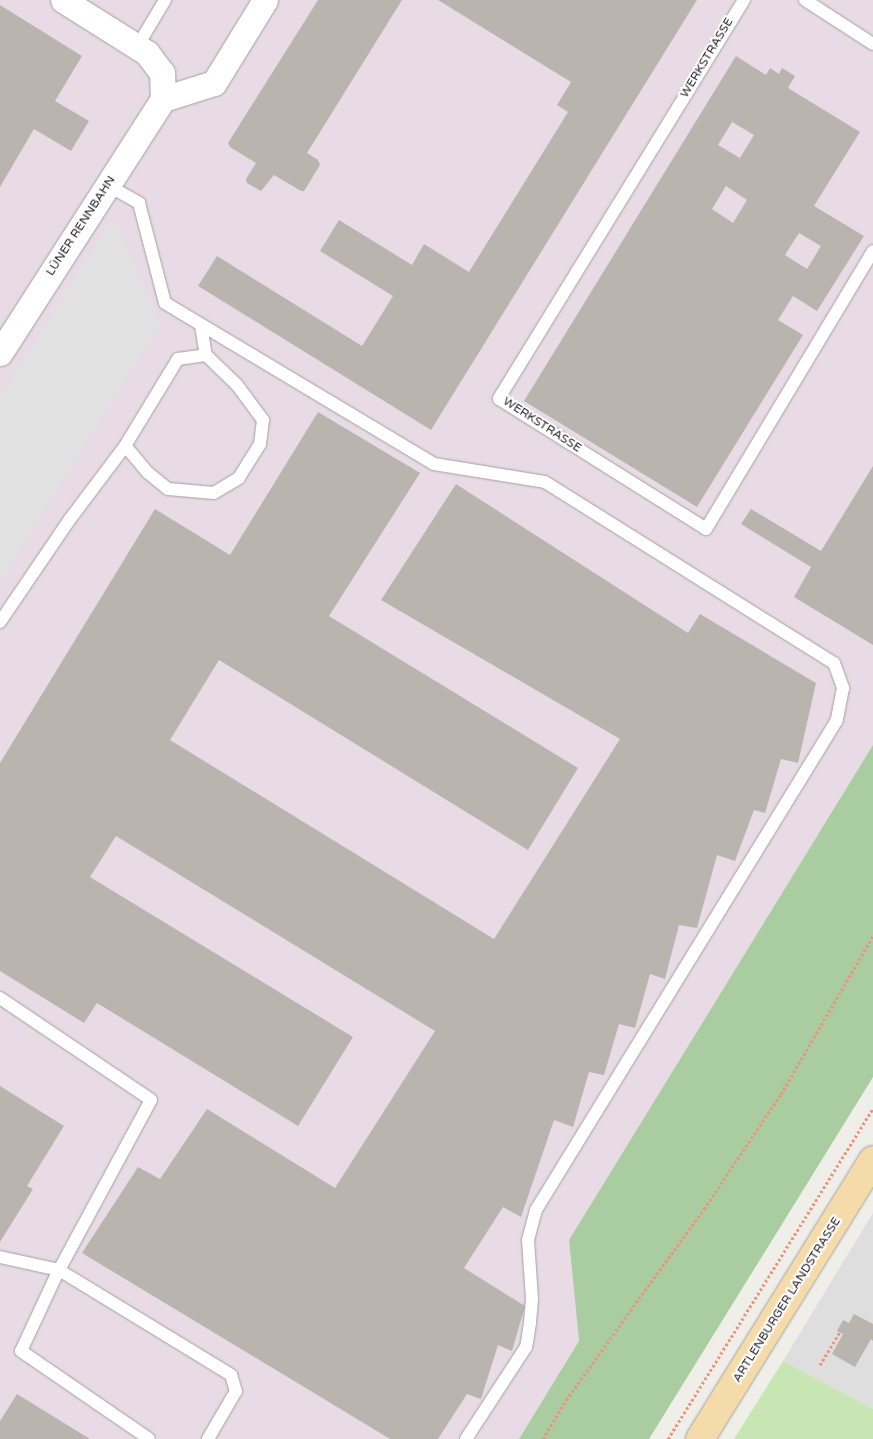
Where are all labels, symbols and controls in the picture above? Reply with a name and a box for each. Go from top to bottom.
street label: WERKSTRASSE [678,15,736,101]
street label: LÜNER RENNBAHN [43,173,119,279]
street label: WERKSTRASSE [500,394,584,456]
street label: ARTLENBURGER LANDSTRASSE [730,1215,844,1385]

